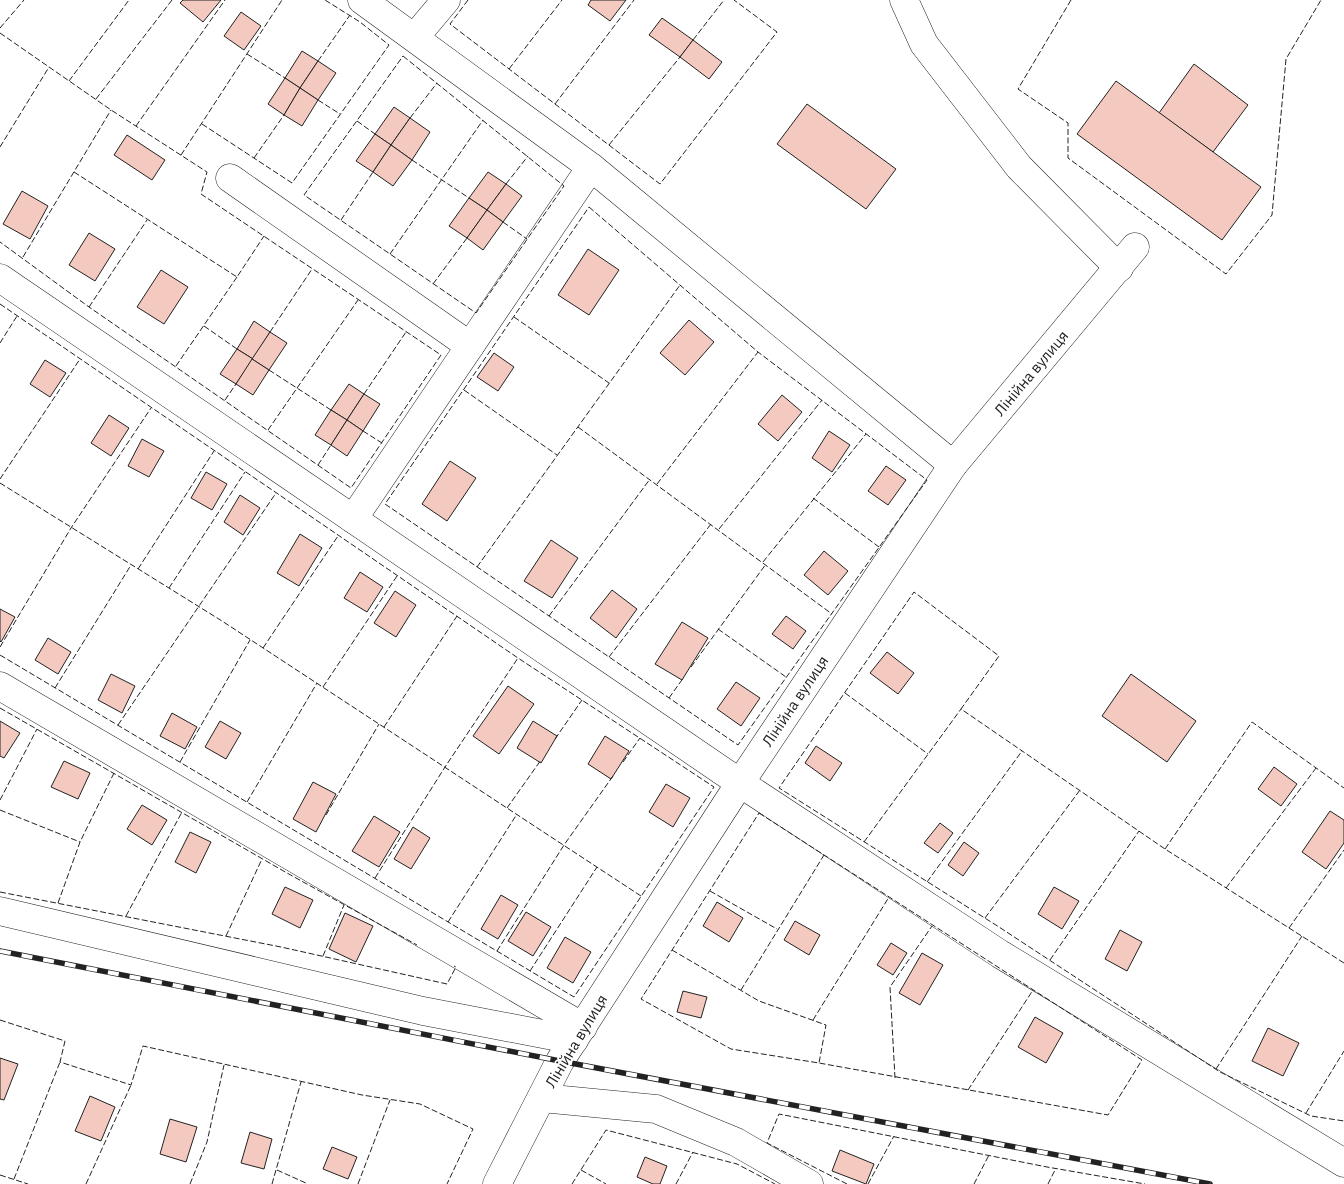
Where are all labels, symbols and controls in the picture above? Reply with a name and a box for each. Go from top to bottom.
street label: Лінійна вулиця [990,326,1072,420]
street label: Лінійна вулиця [758,652,832,750]
street label: Лінійна вулиця [541,991,611,1091]

